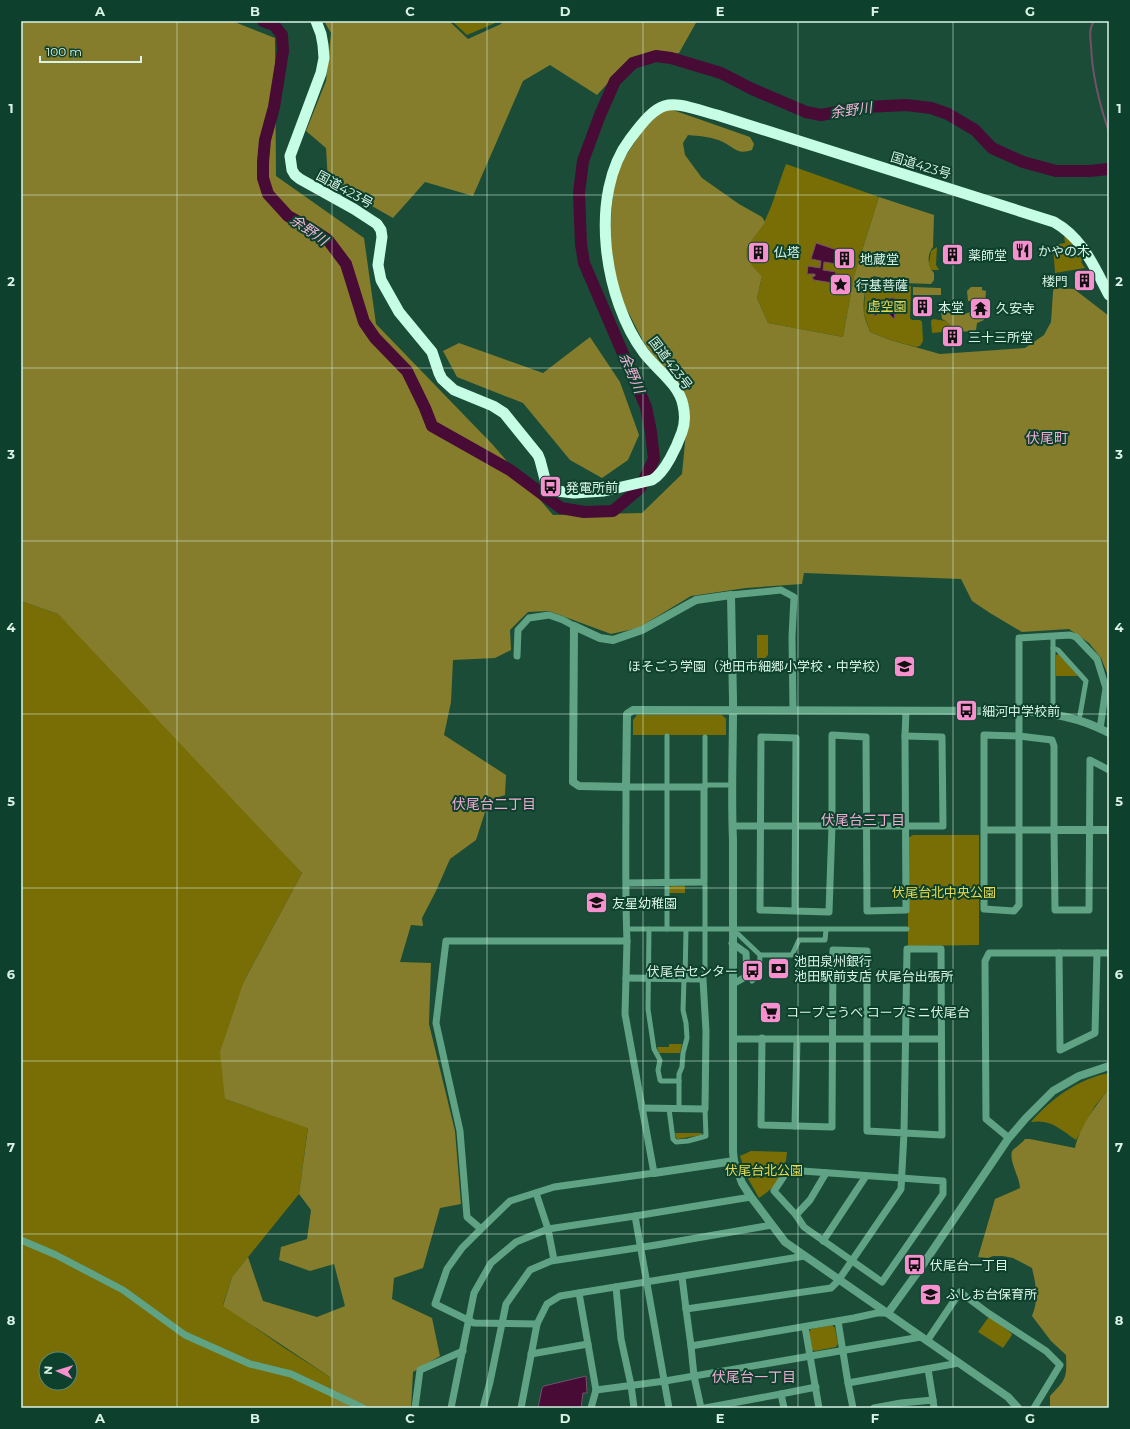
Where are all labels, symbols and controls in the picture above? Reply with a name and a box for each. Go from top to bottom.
text: A [94,3,106,19]
text: B [250,3,260,19]
text: C [405,3,415,19]
text: D [560,3,571,19]
text: E [716,3,725,19]
text: F [871,3,879,19]
text: G [1025,3,1035,19]
scale bar [40,38,141,64]
text: 100 m [46,44,82,59]
water label: 余野川 [829,98,875,122]
text: 1 [8,100,14,116]
text: 1 [1116,100,1122,116]
street label: 国道423号 [889,148,953,182]
street label: 国道423号 [314,167,376,211]
water label: 余野川 [287,211,333,251]
restaurant icon: かやの木 [1009,238,1035,264]
building icon: 仏塔 [746,239,772,265]
building icon: 薬師堂 [939,242,965,268]
place label: かやの木 [1038,243,1090,259]
place label: 仏塔 [774,244,800,260]
building icon: 地蔵堂 [832,246,858,272]
place label: 薬師堂 [968,247,1007,263]
place label: 地蔵堂 [860,251,899,267]
building icon: 楼門 [1071,268,1097,294]
place icon: 行基菩薩 [827,272,853,298]
text: 2 [7,273,15,289]
place label: 楼門 [1042,273,1068,289]
text: 2 [1115,273,1123,289]
place label: 行基菩薩 [856,277,908,293]
building icon: 本堂 [910,294,936,320]
temple icon: 久安寺 [968,295,994,321]
park label: 虚空園 [867,298,907,314]
place label: 本堂 [938,299,964,315]
place label: 久安寺 [996,300,1035,316]
building icon: 三十三所堂 [939,324,965,350]
place label: 三十三所堂 [968,329,1033,345]
street label: 国道423号 [646,333,696,393]
water label: 余野川 [616,350,649,398]
district label: 伏尾町 [1026,429,1068,447]
text: 3 [6,446,15,462]
text: 3 [1114,446,1123,462]
bus stop icon: 発電所前 [537,474,563,500]
place label: 発電所前 [566,479,618,495]
text: 4 [7,619,16,635]
text: 4 [1115,619,1124,635]
school or university icon: ほそごう学園（池田市細郷小学校・中学校） [891,653,917,679]
place label: ほそごう学園（池田市細郷小学校・中学校） [628,658,888,674]
bus stop icon: 細河中学校前 [953,698,979,724]
place label: 細河中学校前 [982,703,1060,719]
text: 5 [7,793,15,809]
text: 5 [1115,793,1123,809]
district label: 伏尾台二丁目 [452,795,536,813]
district label: 伏尾台三丁目 [821,811,905,829]
park label: 伏尾台北中央公園 [892,884,996,900]
school or university icon: 友星幼稚園 [583,890,609,916]
place label: 友星幼稚園 [612,895,677,911]
place label: 池田泉州銀行 池田駅前支店 伏尾台出張所 [794,953,953,984]
bank icon: 池田泉州銀行 池田駅前支店 伏尾台出張所 [765,955,791,981]
bus stop icon: 伏尾台センター [740,958,766,984]
place label: 伏尾台センター [647,963,738,979]
text: 6 [7,966,16,982]
text: 6 [1115,966,1124,982]
supermarket icon: コープこうべ コープミニ伏尾台 [757,999,783,1025]
place label: コープこうべ コープミニ伏尾台 [786,1004,970,1020]
text: 7 [7,1139,15,1155]
text: 7 [1115,1139,1123,1155]
park label: 伏尾台北公園 [725,1162,803,1178]
bus stop icon: 伏尾台一丁目 [901,1252,927,1278]
place label: 伏尾台一丁目 [930,1257,1008,1273]
school or university icon: ふしお台保育所 [917,1281,943,1307]
place label: ふしお台保育所 [946,1286,1037,1302]
text: 8 [7,1312,16,1328]
text: 8 [1115,1312,1124,1328]
north arrow [38,1351,78,1391]
text: N [41,1365,55,1375]
district label: 伏尾台一丁目 [712,1368,796,1386]
text: A [94,1410,106,1426]
text: B [250,1410,260,1426]
text: C [405,1410,415,1426]
text: D [560,1410,571,1426]
text: E [716,1410,725,1426]
text: F [871,1410,879,1426]
text: G [1025,1410,1035,1426]

